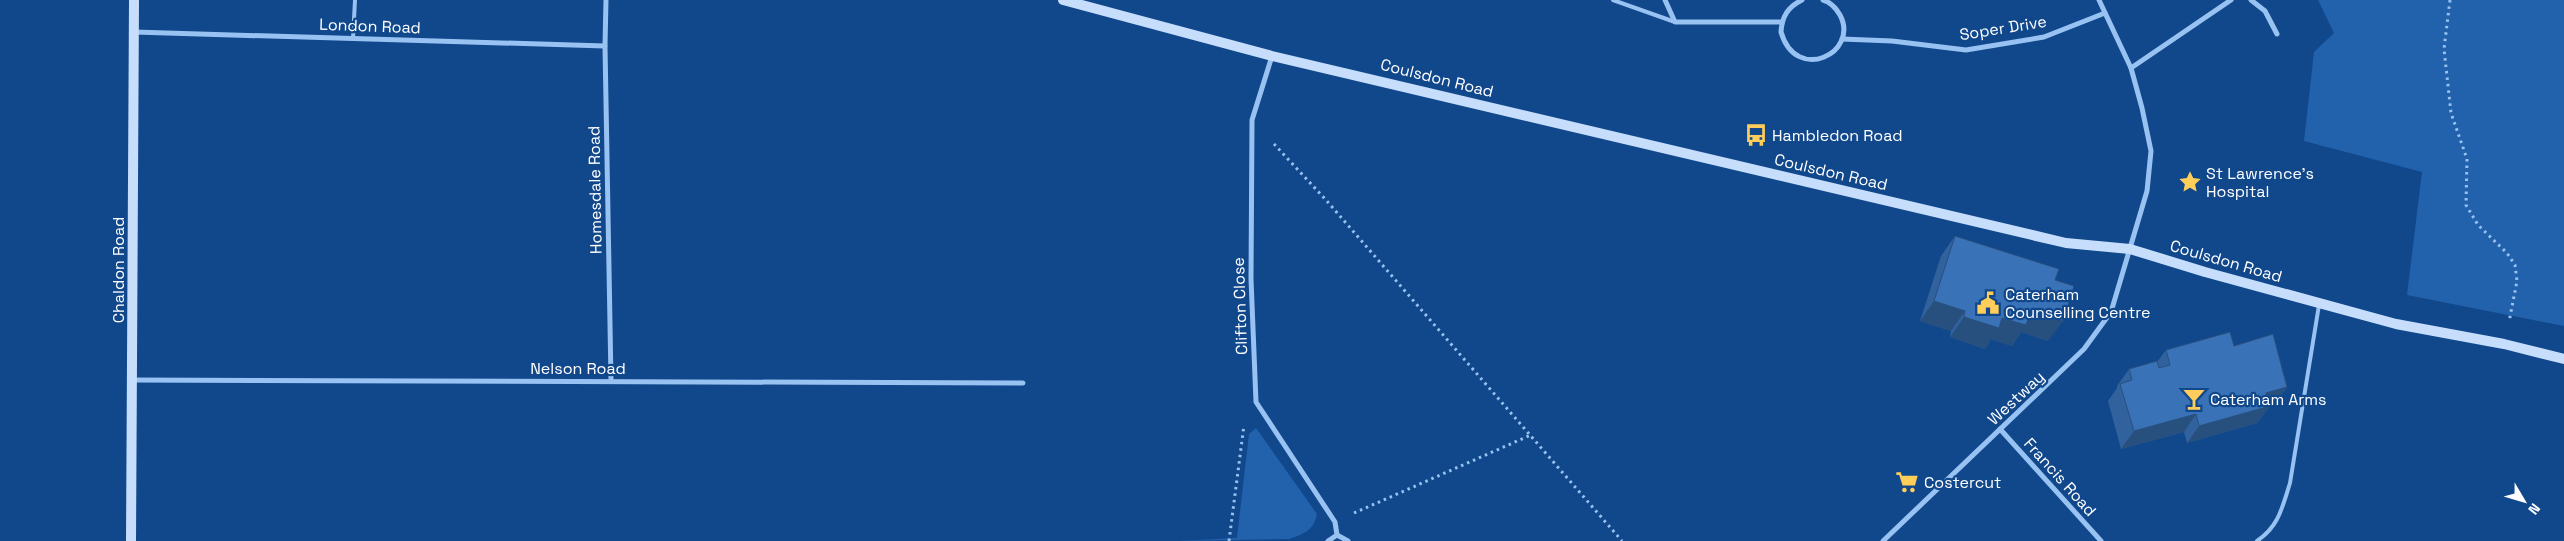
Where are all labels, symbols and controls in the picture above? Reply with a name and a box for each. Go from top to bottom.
street label: Soper Drive [1958,11,2048,45]
street label: London Road [319,14,421,38]
street label: Coulsdon Road [1378,54,1496,102]
bus stop icon: Hambledon Road [1743,122,1769,148]
place label: Hambledon Road [1772,125,1903,146]
street label: Homesdale Road [583,126,607,254]
street label: Coulsdon Road [1772,149,1890,195]
place label: St Lawrence's Hospital [2206,163,2314,202]
place icon: St Lawrence's Hospital [2177,169,2203,195]
street label: Chaldon Road [108,217,129,323]
street label: Coulsdon Road [2168,235,2284,287]
street label: Clifton Close [1228,257,1252,355]
place label: Caterham Counselling Centre [2005,284,2151,323]
public building icon: Caterham Counselling Centre [1975,290,2001,316]
street label: Nelson Road [530,358,626,379]
street label: Westway [1983,366,2049,430]
bar icon: Caterham Arms [2181,386,2207,412]
place label: Caterham Arms [2210,389,2327,410]
street label: Francis Road [2019,433,2101,521]
supermarket icon: Costercut [1894,469,1920,495]
place label: Costercut [1924,472,2001,493]
north arrow [2499,476,2549,526]
text: N [2524,500,2544,518]

